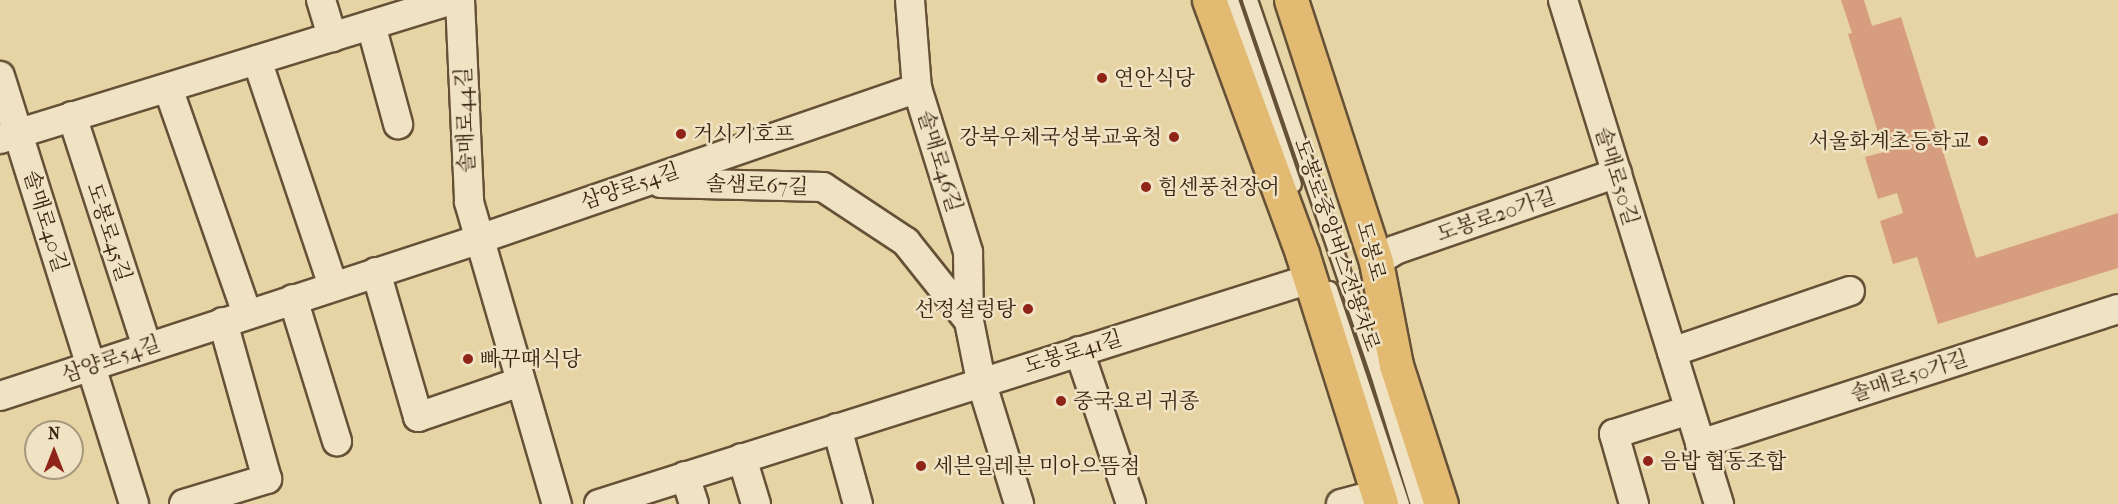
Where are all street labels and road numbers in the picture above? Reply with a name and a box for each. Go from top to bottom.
street label: 솔매로44길 [451,67,479,173]
street label: 솔매로46길 [913,107,967,215]
street label: 솔매로50길 [1590,124,1644,228]
street label: 도봉로중앙버스전용차로 [1289,135,1385,355]
street label: 삼양로54길 [577,157,683,215]
street label: 솔매로40길 [19,167,73,275]
street label: 솔샘로67길 [705,171,809,199]
street label: 도봉로45길 [81,180,137,284]
street label: 도봉로20가길 [1433,183,1559,247]
street label: 도봉로 [1351,218,1391,284]
street label: 도봉로41길 [1021,325,1125,379]
street label: 삼양로54길 [58,330,164,388]
street label: 솔매로50가길 [1847,345,1971,407]

